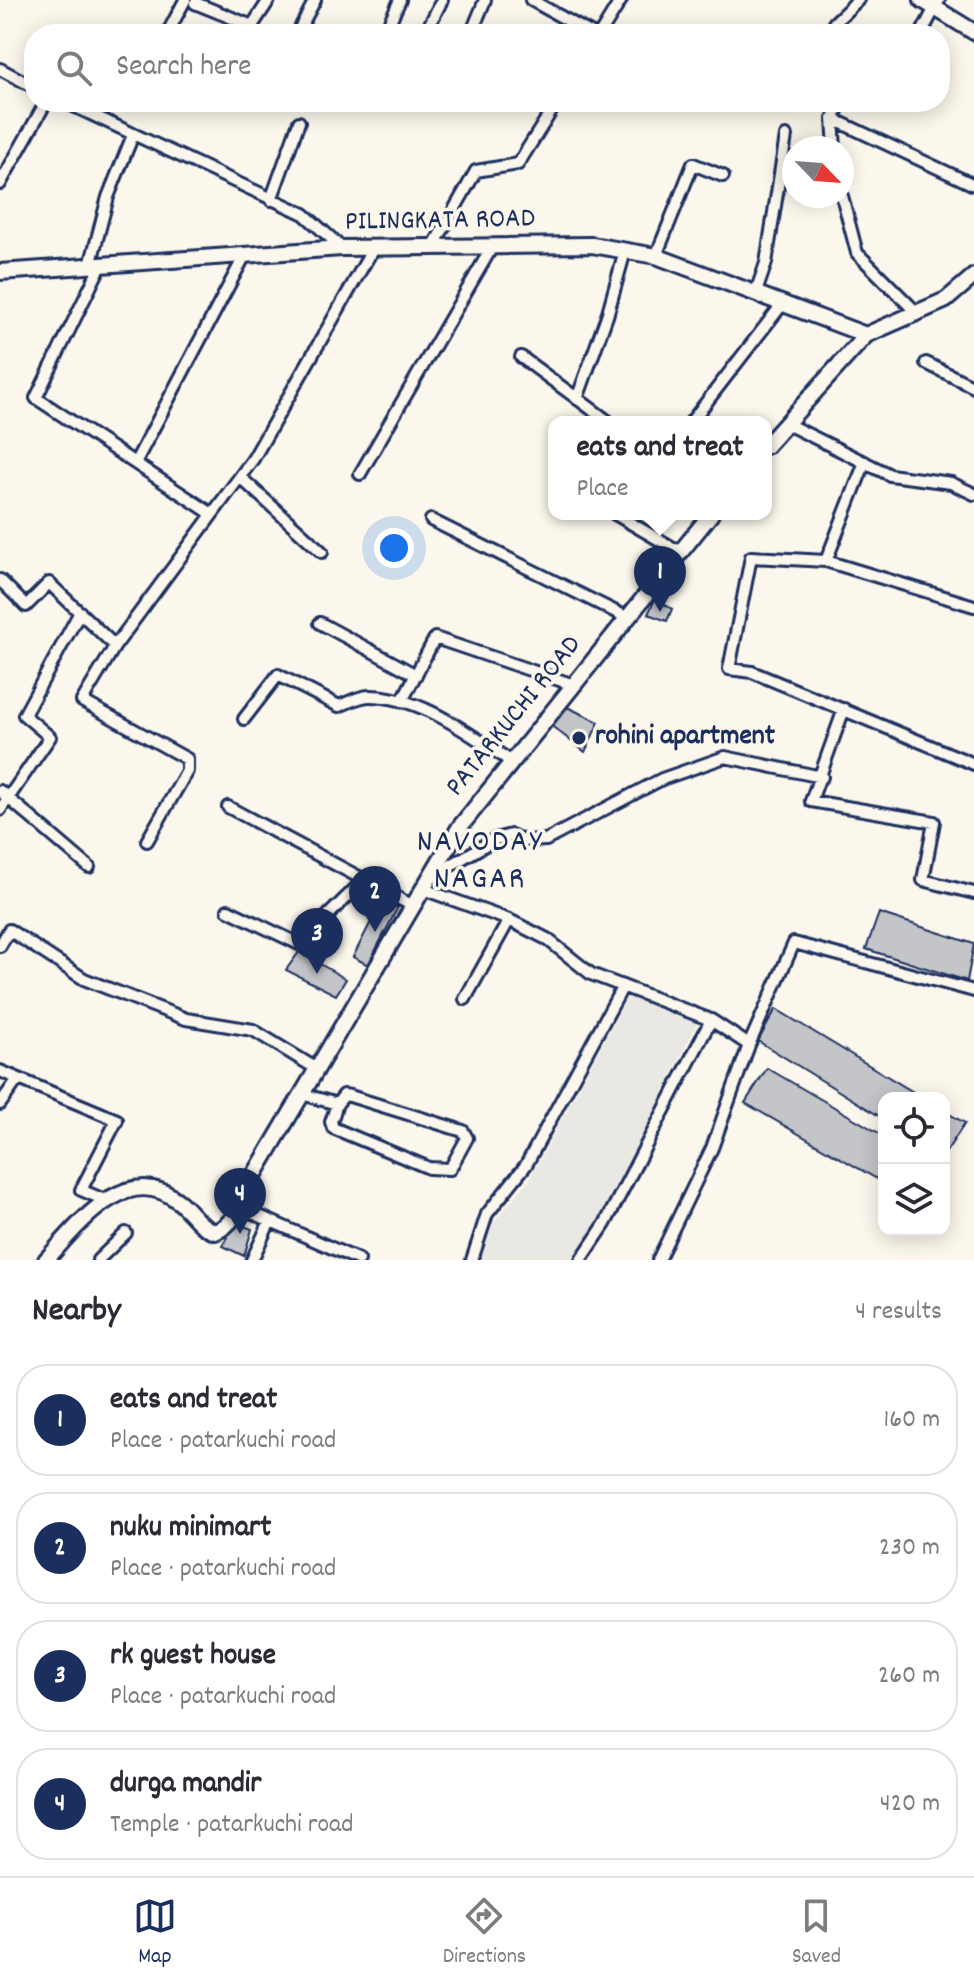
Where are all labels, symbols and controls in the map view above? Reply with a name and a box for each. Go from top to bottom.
search box [24,24,950,112]
icon: search [52,46,96,90]
text: Search here [116,47,252,90]
north arrow [782,136,854,208]
street label: PILINGKATA ROAD [345,200,535,244]
popup [548,416,772,520]
text: eats and treat [576,428,744,471]
text: Place [576,471,628,508]
your location [374,528,414,568]
pin: 1 [634,546,686,612]
street label: PATARKUCHI ROAD [437,628,593,806]
place label: rohini apartment [595,718,776,758]
marker: rohini apartment [570,729,588,747]
district label: NAVODAY NAGAR [417,821,543,904]
pin: 2 [349,866,401,932]
pin: 3 [291,908,343,974]
map controls [878,1092,950,1236]
button: locate [878,1092,950,1164]
button: layers [878,1164,950,1236]
pin: 4 [214,1168,266,1234]
text: Nearby [32,1288,121,1337]
text: 4 results [855,1294,942,1331]
text: eats and treat [110,1380,277,1423]
text: 1 [57,1402,63,1439]
text: 160 m [884,1402,940,1439]
text: Place · patarkuchi road [110,1423,336,1460]
text: nuku minimart [110,1508,271,1551]
text: 2 [54,1530,66,1567]
text: 230 m [879,1530,940,1567]
text: Place · patarkuchi road [110,1551,336,1588]
text: rk guest house [110,1636,276,1679]
text: 3 [54,1658,66,1695]
text: 260 m [878,1658,940,1695]
text: Place · patarkuchi road [110,1679,336,1716]
text: durga mandir [110,1764,261,1807]
text: 4 [55,1786,65,1823]
text: 420 m [880,1786,940,1823]
text: Temple · patarkuchi road [110,1807,353,1844]
tab: Map [133,1894,177,1973]
tab: Directions [443,1894,526,1973]
tab: Saved [792,1894,841,1973]

